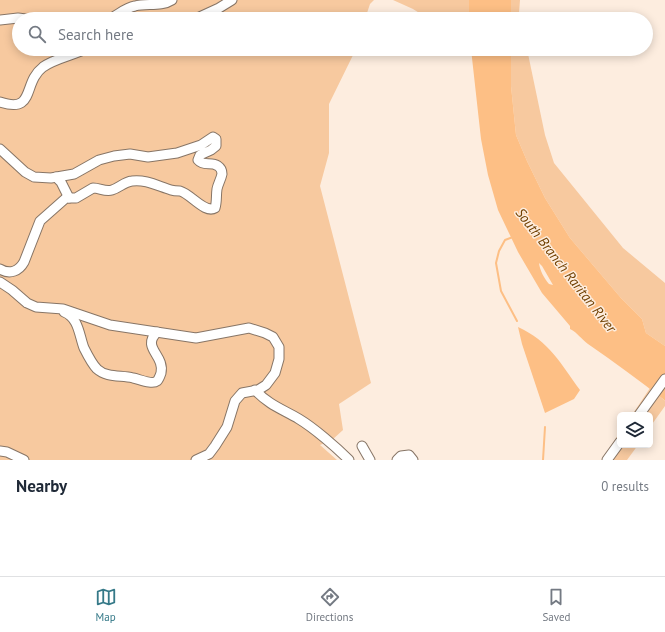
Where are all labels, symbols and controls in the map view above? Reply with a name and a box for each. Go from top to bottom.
search box [12,12,653,56]
icon: search [26,23,48,45]
text: Search here [58,25,134,44]
water label: South Branch Raritan River [512,204,621,337]
map controls [617,412,653,448]
button: layers [617,412,653,448]
text: Nearby [16,475,67,497]
text: 0 results [601,478,649,495]
tab: Map [95,586,117,624]
tab: Directions [306,586,353,624]
tab: Saved [542,586,570,624]

